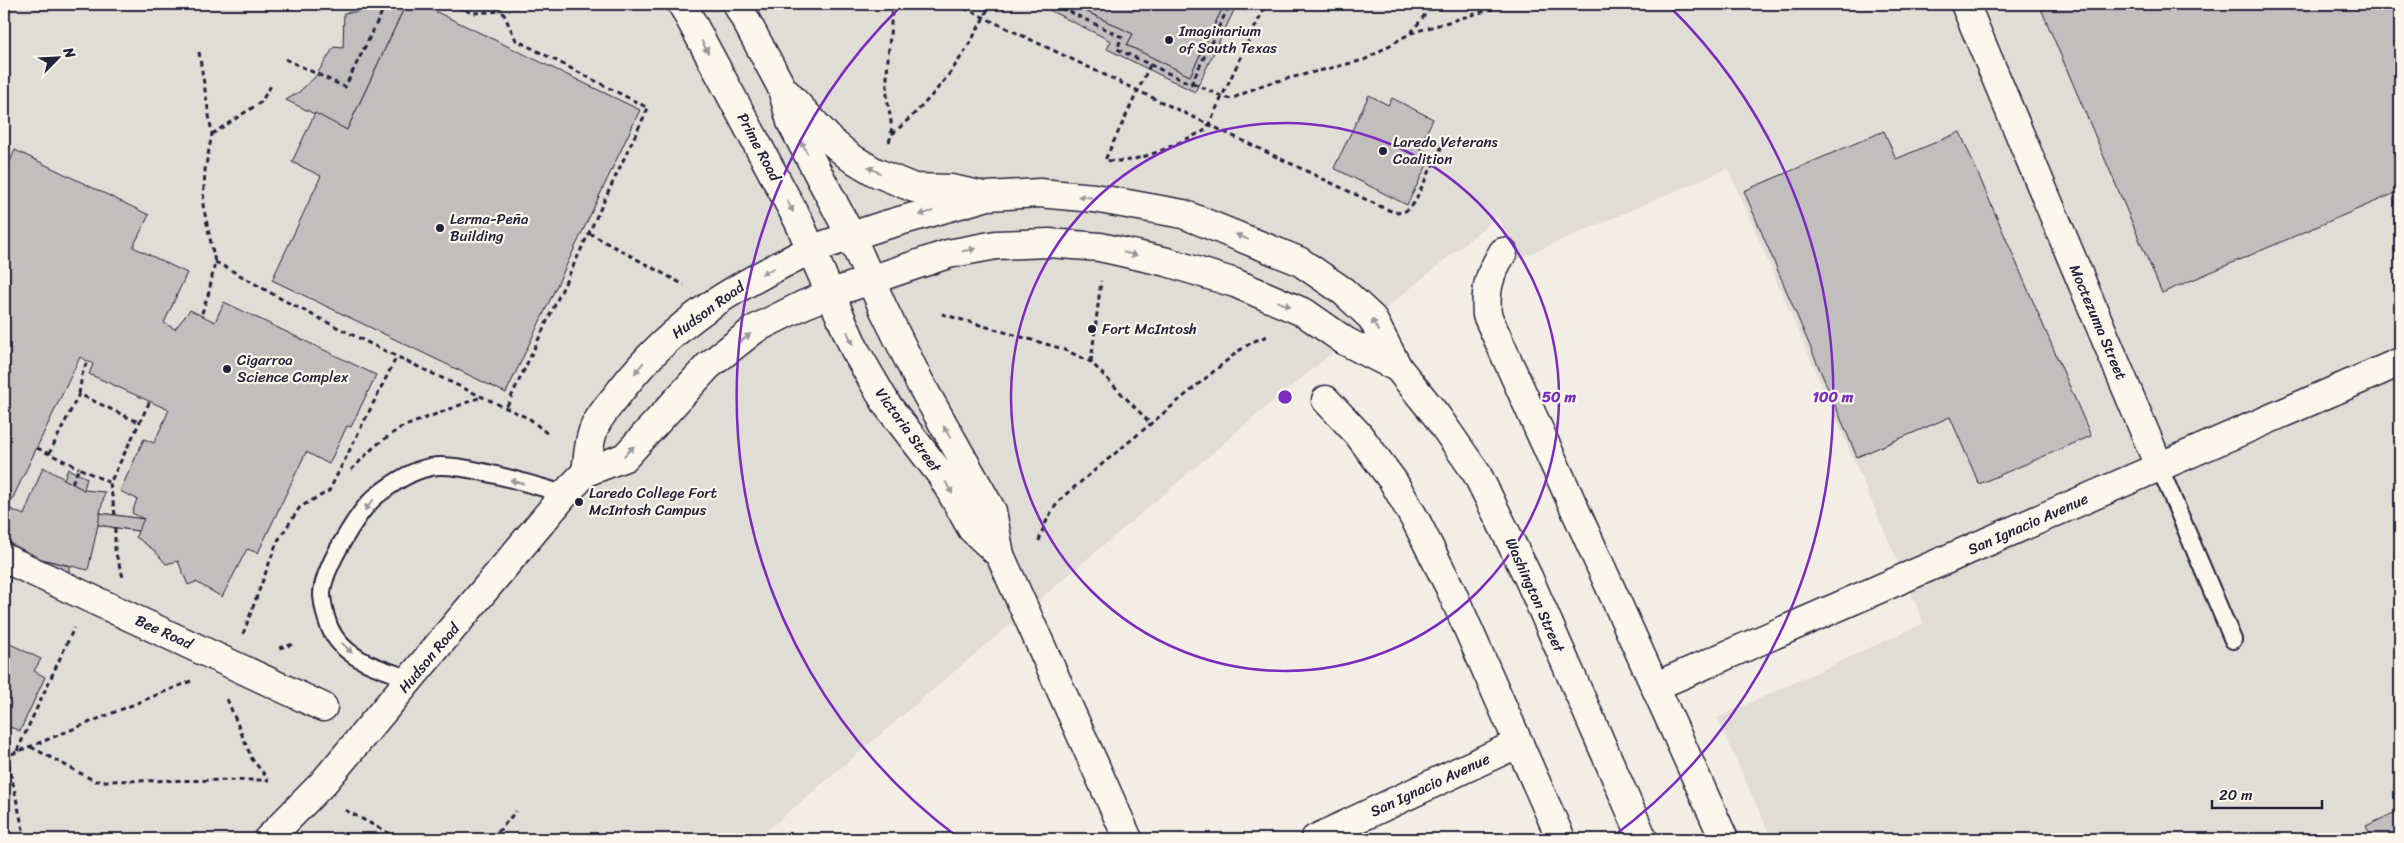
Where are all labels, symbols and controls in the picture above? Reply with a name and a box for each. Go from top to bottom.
place label: Imaginarium of South Texas [1178,18,1277,61]
north arrow [32,32,82,82]
marker: Imaginarium of South Texas [1163,34,1175,46]
one-way arrow [701,39,709,54]
text: N [56,42,83,63]
street label: Prime Road [730,108,788,187]
place label: Laredo Veterans Coalition [1393,129,1498,172]
one-way arrow [800,139,808,154]
marker: Laredo Veterans Coalition [1377,145,1389,157]
one-way arrow [866,166,881,174]
one-way arrow [1077,193,1093,201]
one-way arrow [786,198,794,213]
place label: Lerma-Peña Building [450,206,529,249]
one-way arrow [918,210,933,218]
marker: Lerma-Peña Building [434,222,446,234]
one-way arrow [1235,232,1249,240]
one-way arrow [961,246,977,254]
one-way arrow [1122,250,1137,258]
street label: Moctezuma Street [2062,260,2134,384]
one-way arrow [761,267,775,275]
street label: Hudson Road [666,274,751,346]
one-way arrow [1277,301,1291,309]
place label: Fort McIntosh [1102,316,1197,342]
one-way arrow [1371,318,1379,332]
marker: Fort McIntosh [1086,323,1098,335]
one-way arrow [846,331,854,345]
one-way arrow [738,333,752,343]
place label: Cigarroa Science Complex [237,347,349,390]
one-way arrow [633,361,644,374]
marker: Cigarroa Science Complex [221,363,233,375]
street label: Victoria Street [868,382,948,479]
text: 50 m [1542,384,1577,410]
text: 100 m [1813,384,1854,410]
centre of rings [1276,388,1294,406]
one-way arrow [943,424,951,439]
one-way arrow [623,445,635,457]
one-way arrow [510,478,525,486]
place label: Laredo College Fort McIntosh Campus [589,480,717,523]
one-way arrow [944,482,953,495]
street label: San Ignacio Avenue [1963,486,2093,562]
marker: Laredo College Fort McIntosh Campus [573,496,585,508]
one-way arrow [363,498,374,511]
street label: Washington Street [1498,533,1572,657]
street label: Bee Road [131,607,198,657]
street label: Hudson Road [392,616,467,699]
one-way arrow [341,642,353,654]
street label: San Ignacio Avenue [1366,746,1495,824]
scale bar [2212,778,2322,810]
text: 20 m [2219,782,2253,808]

